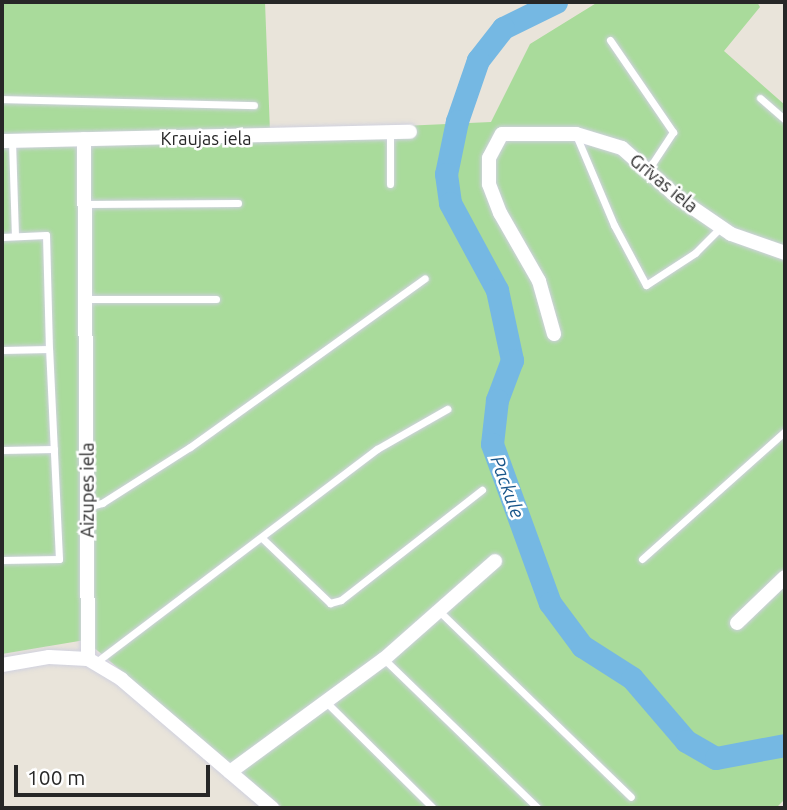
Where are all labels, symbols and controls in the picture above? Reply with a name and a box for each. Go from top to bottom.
street label: Kraujas iela [160,127,252,149]
street label: Grīvas iela [626,149,702,217]
street label: Aizupes iela [76,442,98,538]
water label: Packule [485,453,529,521]
scale bar [18,750,214,794]
text: 100 m [27,765,85,789]

